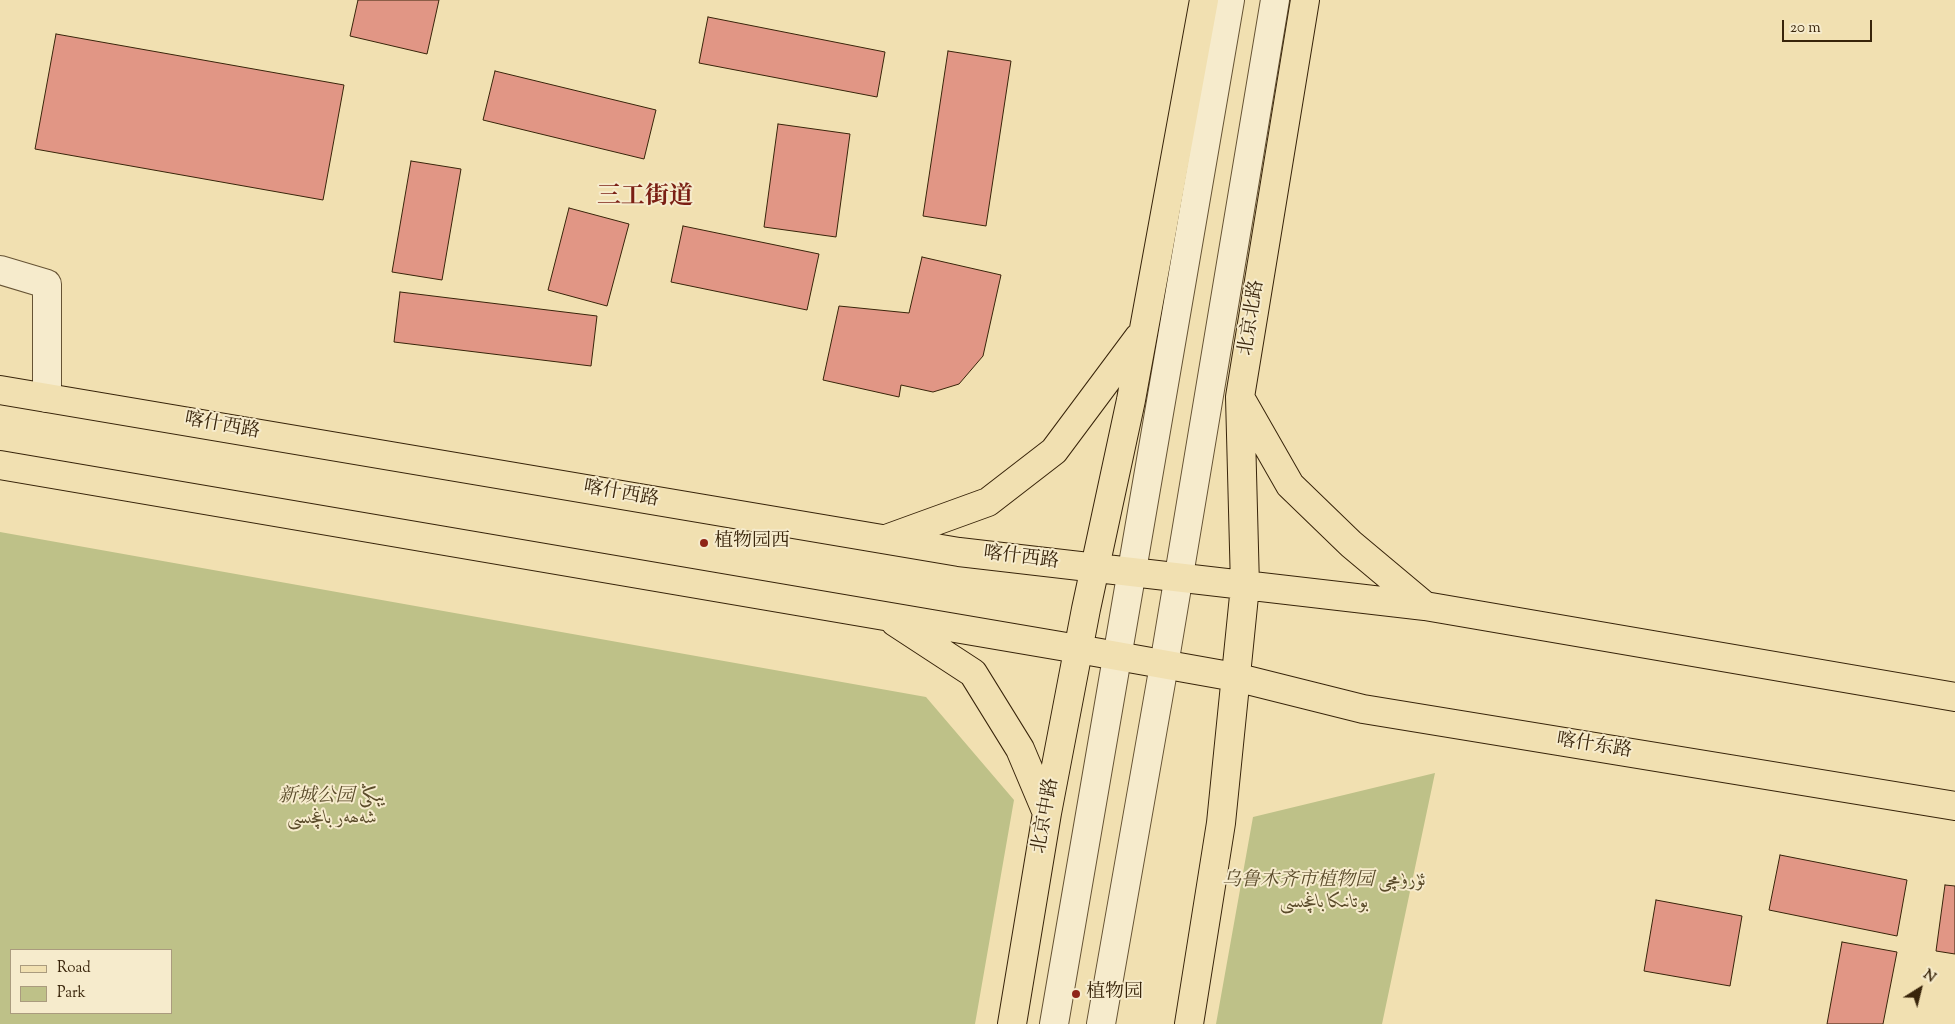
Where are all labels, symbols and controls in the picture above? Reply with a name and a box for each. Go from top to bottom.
scale bar [1785,10,1875,42]
text: 20 m [1790,18,1821,39]
district label: 三工街道 [597,185,693,213]
street label: 北京北路 [1236,279,1270,357]
street label: 喀什西路 [183,409,261,445]
street label: 喀什西路 [582,477,660,513]
place label: 植物园西 [714,532,790,554]
marker: 植物园西 [698,537,710,549]
street label: 喀什西路 [982,543,1060,575]
street label: 喀什东路 [1555,730,1633,764]
street label: 北京中路 [1029,777,1065,855]
park label: 新城公园 يېڭى شەھەر باغچىسى [278,787,386,831]
park label: 乌鲁木齐市植物园 ئۈرۈمچى بوتانىكا باغچىسى [1222,871,1426,915]
legend [10,949,172,1014]
text: Road [57,958,91,979]
north arrow [1895,964,1945,1014]
text: N [1918,965,1939,988]
text: Park [57,983,86,1004]
place label: 植物园 [1086,983,1143,1005]
marker: 植物园 [1070,988,1082,1000]

